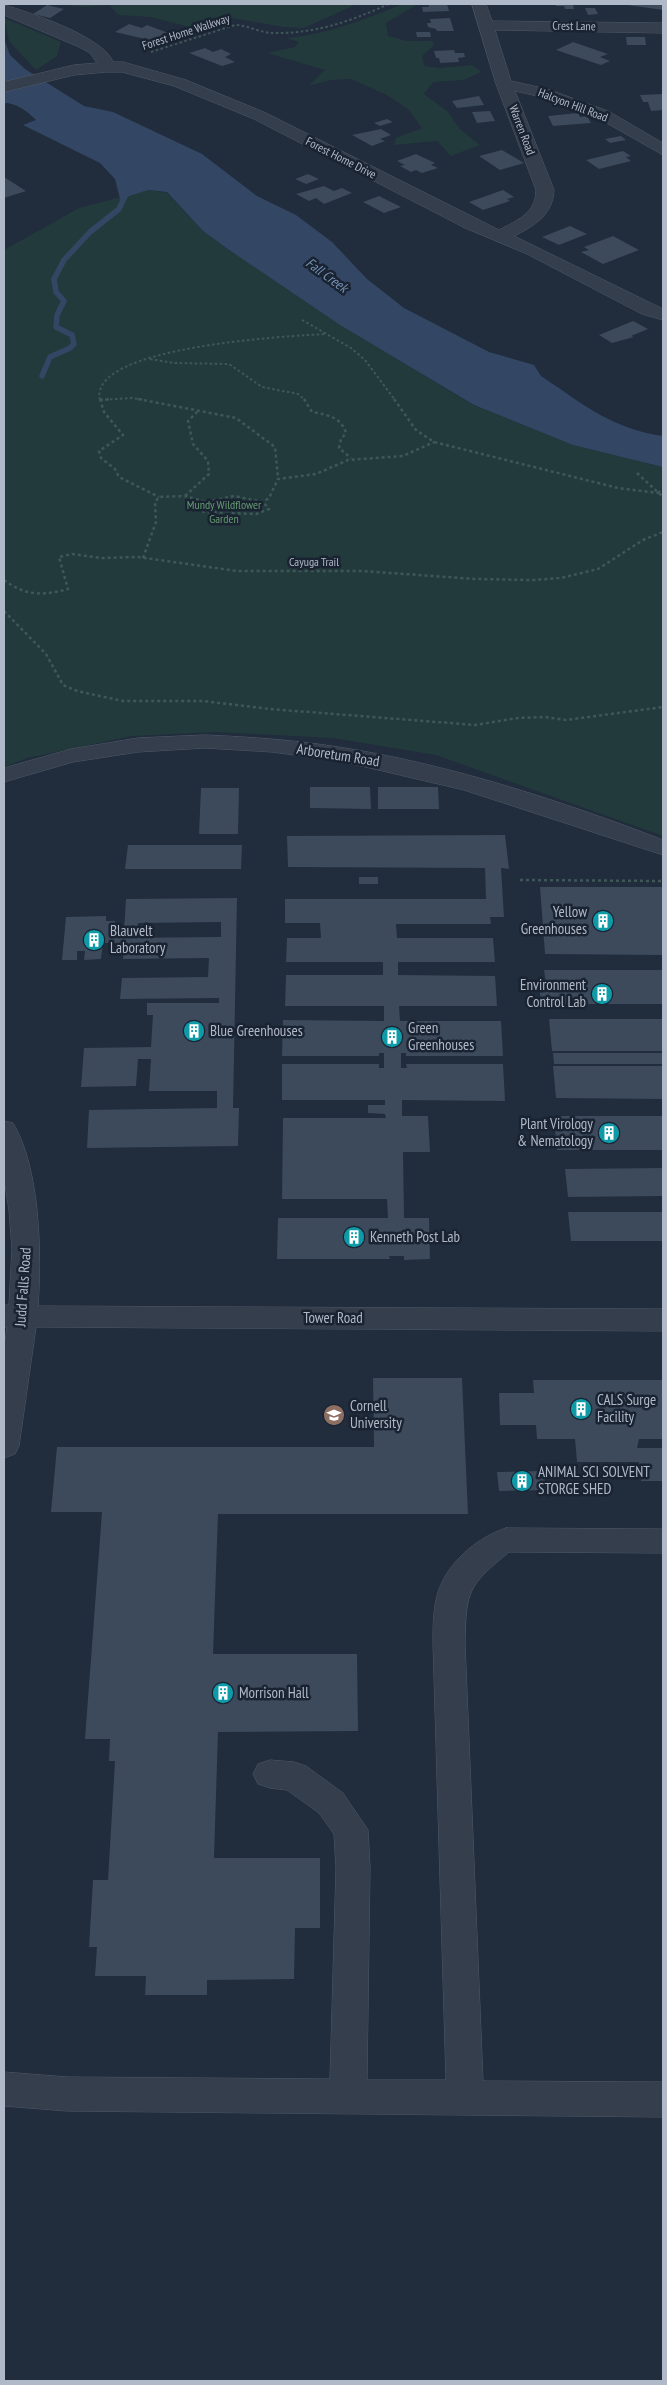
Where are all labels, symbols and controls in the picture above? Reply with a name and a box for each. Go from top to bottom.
street label: Forest Home Walkway [140,10,232,53]
street label: Crest Lane [552,18,596,33]
street label: Halcyon Hill Road [536,84,610,125]
street label: Warren Road [506,103,539,157]
street label: Forest Home Drive [304,133,379,182]
water label: Fall Creek [302,254,353,297]
park label: Mundy Wildflower Garden [187,497,262,526]
street label: Cayuga Trail [289,554,339,569]
street label: Arboretum Road [295,739,381,770]
place label: Yellow Greenhouses [521,902,587,938]
building icon: Yellow Greenhouses [591,909,615,933]
place label: Blauvelt Laboratory [110,921,166,957]
building icon: Blauvelt Laboratory [82,928,106,952]
place label: Environment Control Lab [520,975,586,1011]
building icon: Environment Control Lab [590,982,614,1006]
place label: Green Greenhouses [408,1018,474,1054]
building icon: Blue Greenhouses [182,1019,206,1043]
place label: Blue Greenhouses [210,1021,303,1040]
building icon: Green Greenhouses [380,1025,404,1049]
place label: Plant Virology & Nematology [517,1114,593,1150]
building icon: Plant Virology & Nematology [597,1121,621,1145]
building icon: Kenneth Post Lab [342,1225,366,1249]
place label: Kenneth Post Lab [370,1227,460,1246]
street label: Judd Falls Road [10,1247,35,1328]
street label: Tower Road [303,1308,363,1327]
place label: CALS Surge Facility [597,1390,656,1426]
place label: Cornell University [350,1396,402,1432]
building icon: CALS Surge Facility [569,1397,593,1421]
school or university icon: Cornell University [322,1403,346,1427]
place label: ANIMAL SCI SOLVENT STORGE SHED [538,1462,650,1498]
building icon: ANIMAL SCI SOLVENT STORGE SHED [510,1469,534,1493]
building icon: Morrison Hall [211,1681,235,1705]
place label: Morrison Hall [239,1683,309,1702]

